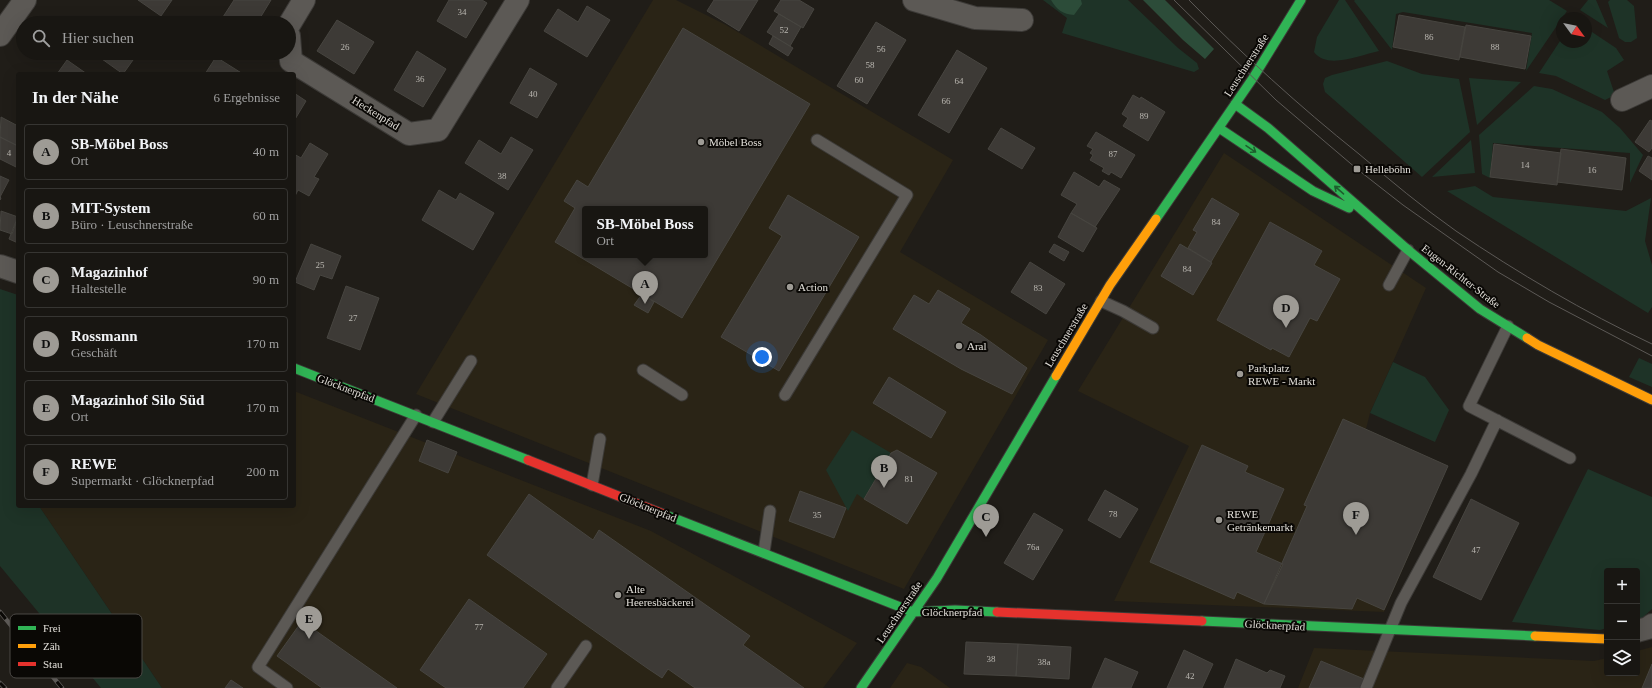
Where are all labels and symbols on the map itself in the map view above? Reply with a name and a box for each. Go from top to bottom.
house number: 34 [458,7,467,17]
north arrow [1556,12,1592,48]
house number: 52 [780,25,789,35]
street label: Leuschnerstraße [1221,31,1271,98]
house number: 86 [1425,32,1434,42]
house number: 26 [341,42,350,52]
house number: 88 [1491,42,1500,52]
house number: 56 [877,44,886,54]
house number: 58 [866,60,875,70]
house number: 36 [416,74,425,84]
house number: 60 [855,75,864,85]
house number: 64 [955,76,964,86]
house number: 40 [529,89,538,99]
street label: Heckenpfad [350,94,402,132]
house number: 66 [942,96,951,106]
house number: 89 [1140,111,1149,121]
place label: Möbel Boss [709,136,762,148]
marker: Möbel Boss [696,137,706,147]
one-way arrow [1245,146,1257,154]
house number: 4 [7,148,12,158]
house number: 87 [1109,149,1118,159]
house number: 14 [1521,160,1530,170]
place label: Helleböhn [1365,163,1411,175]
marker: Helleböhn [1352,164,1362,174]
house number: 16 [1588,165,1597,175]
house number: 38 [498,171,507,181]
one-way arrow [1334,186,1344,195]
house number: 84 [1212,217,1221,227]
street label: Eugen-Richter-Straße [1420,242,1502,310]
house number: 25 [316,260,325,270]
house number: 84 [1183,264,1192,274]
pin: A [632,271,658,304]
place label: Action [798,281,828,293]
marker: Action [785,282,795,292]
house number: 83 [1034,283,1043,293]
pin: D [1273,295,1299,328]
street label: Leuschnerstraße [1042,301,1090,369]
house number: 27 [349,313,358,323]
place label: Aral [967,340,987,352]
marker: Aral [954,341,964,351]
your location [752,347,772,367]
place label: Parkplatz REWE - Markt [1248,362,1315,387]
marker: Parkplatz REWE - Markt [1235,369,1245,379]
street label: Glöcknerpfad [316,372,377,405]
pin: B [871,455,897,488]
house number: 81 [905,474,914,484]
street label: Glöcknerpfad [618,490,679,524]
pin: F [1343,502,1369,535]
pin: C [973,504,999,537]
place label: REWE Getränkemarkt [1227,508,1293,533]
house number: 78 [1109,509,1118,519]
house number: 35 [813,510,822,520]
marker: REWE Getränkemarkt [1214,515,1224,525]
house number: 76a [1027,542,1040,552]
house number: 47 [1472,545,1481,555]
street label: Leuschnerstraße [874,579,924,645]
place label: Alte Heeresbäckerei [626,583,694,608]
marker: Alte Heeresbäckerei [613,590,623,600]
pin: E [296,606,322,639]
street label: Glöcknerpfad [922,606,983,618]
legend [10,614,142,678]
street label: Glöcknerpfad [1244,617,1306,633]
text: Frei [43,622,61,634]
house number: 77 [475,622,484,632]
text: Zäh [43,640,61,652]
house number: 38 [987,654,996,664]
house number: 38a [1038,657,1051,667]
text: Stau [43,658,63,670]
house number: 42 [1186,671,1195,681]

